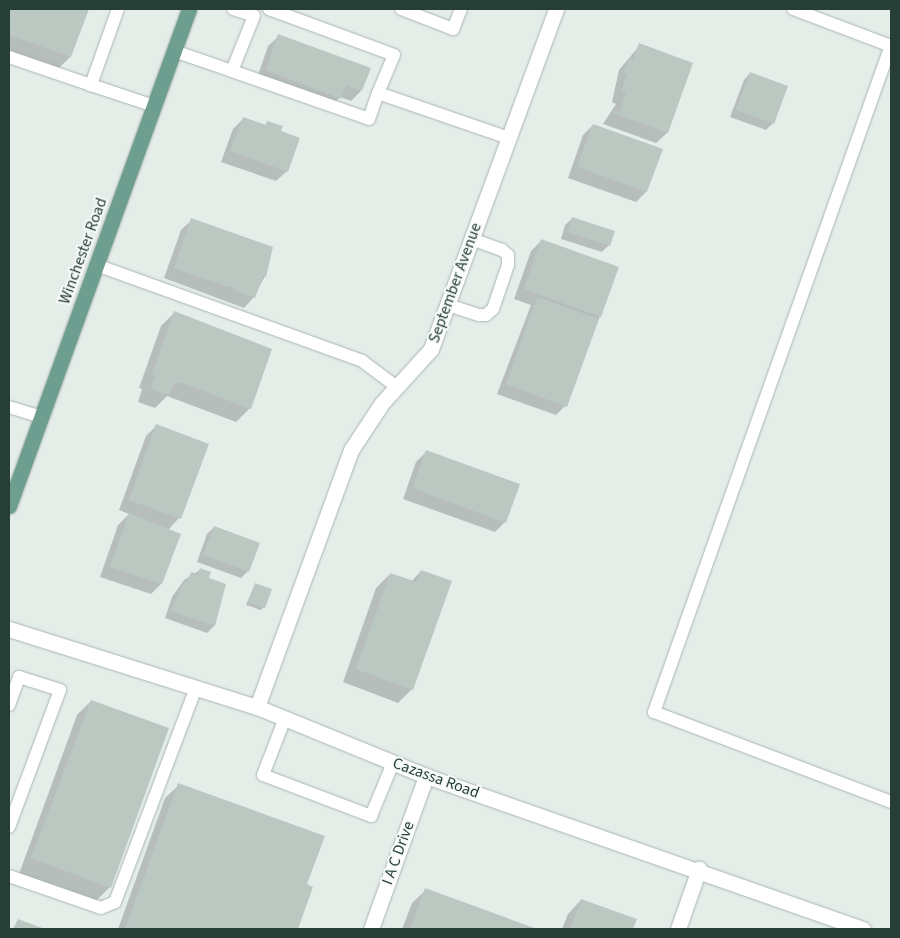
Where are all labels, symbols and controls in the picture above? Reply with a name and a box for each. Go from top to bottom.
street label: Winchester Road [55,195,111,307]
street label: September Avenue [424,220,486,346]
street label: Cazassa Road [390,753,482,803]
street label: I A C Drive [378,819,418,887]

